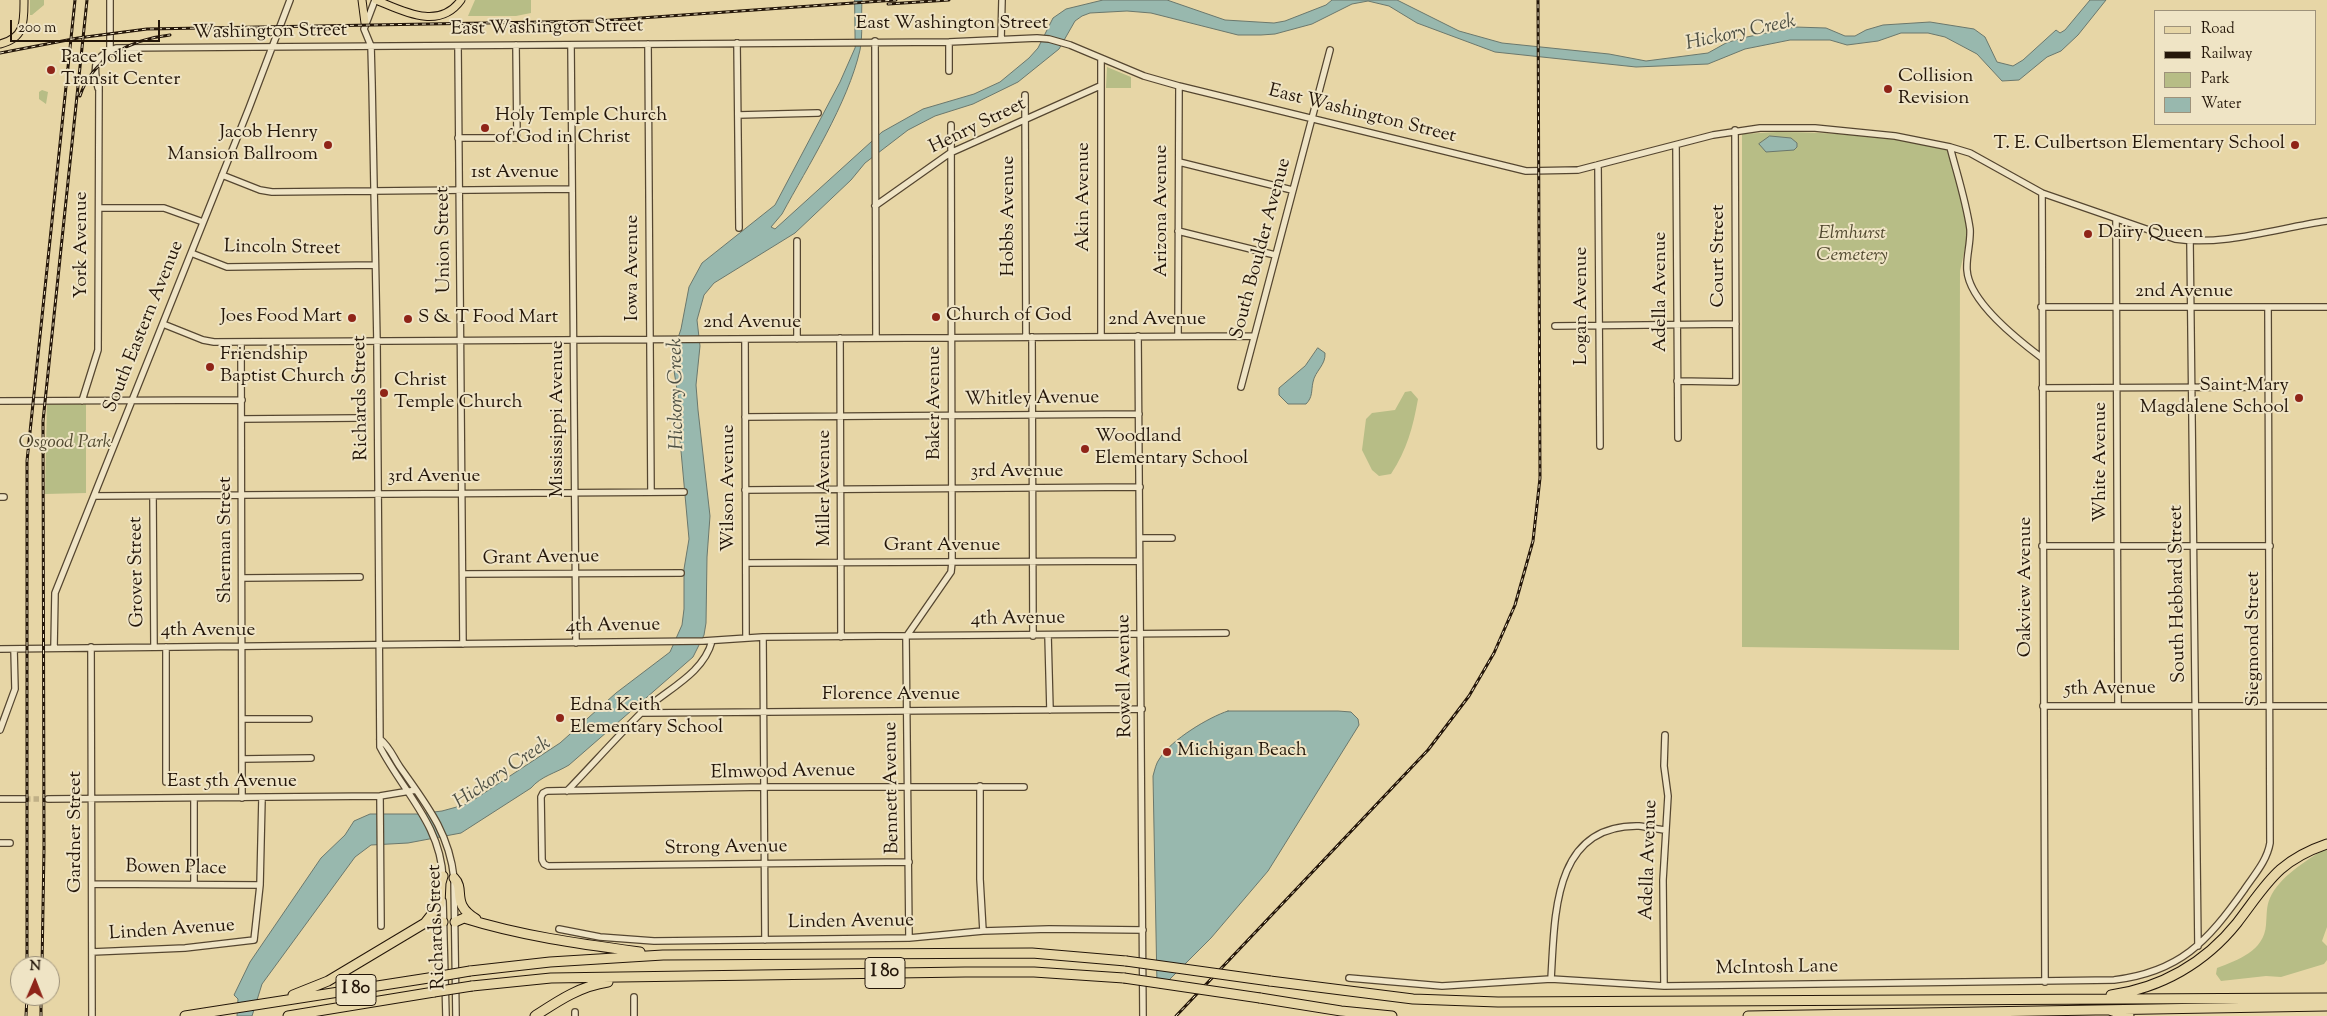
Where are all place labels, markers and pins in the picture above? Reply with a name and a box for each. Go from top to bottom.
place label: Pace Joliet Transit Center [61,48,180,92]
marker: Pace Joliet Transit Center [45,64,57,76]
place label: Collision Revision [1898,67,1973,111]
marker: Collision Revision [1882,83,1894,95]
place label: Holy Temple Church of God in Christ [495,106,667,150]
marker: Holy Temple Church of God in Christ [479,122,491,134]
place label: Jacob Henry Mansion Ballroom [167,123,318,167]
place label: T. E. Culbertson Elementary School [1993,134,2285,156]
marker: Jacob Henry Mansion Ballroom [322,139,334,151]
marker: T. E. Culbertson Elementary School [2289,139,2301,151]
place label: Dairy Queen [2098,223,2204,245]
marker: Dairy Queen [2082,228,2094,240]
place label: Church of God [946,306,1072,328]
place label: Joes Food Mart [220,307,342,329]
place label: S & T Food Mart [418,308,558,330]
marker: Church of God [930,311,942,323]
marker: Joes Food Mart [346,312,358,324]
marker: S & T Food Mart [402,313,414,325]
place label: Friendship Baptist Church [220,345,345,389]
marker: Friendship Baptist Church [204,361,216,373]
place label: Christ Temple Church [394,371,523,415]
place label: Saint Mary Magdalene School [2140,376,2289,420]
marker: Christ Temple Church [378,387,390,399]
marker: Saint Mary Magdalene School [2293,392,2305,404]
place label: Woodland Elementary School [1095,427,1248,471]
marker: Woodland Elementary School [1079,443,1091,455]
place label: Edna Keith Elementary School [570,696,723,740]
marker: Edna Keith Elementary School [554,712,566,724]
place label: Michigan Beach [1177,741,1307,763]
marker: Michigan Beach [1161,746,1173,758]

